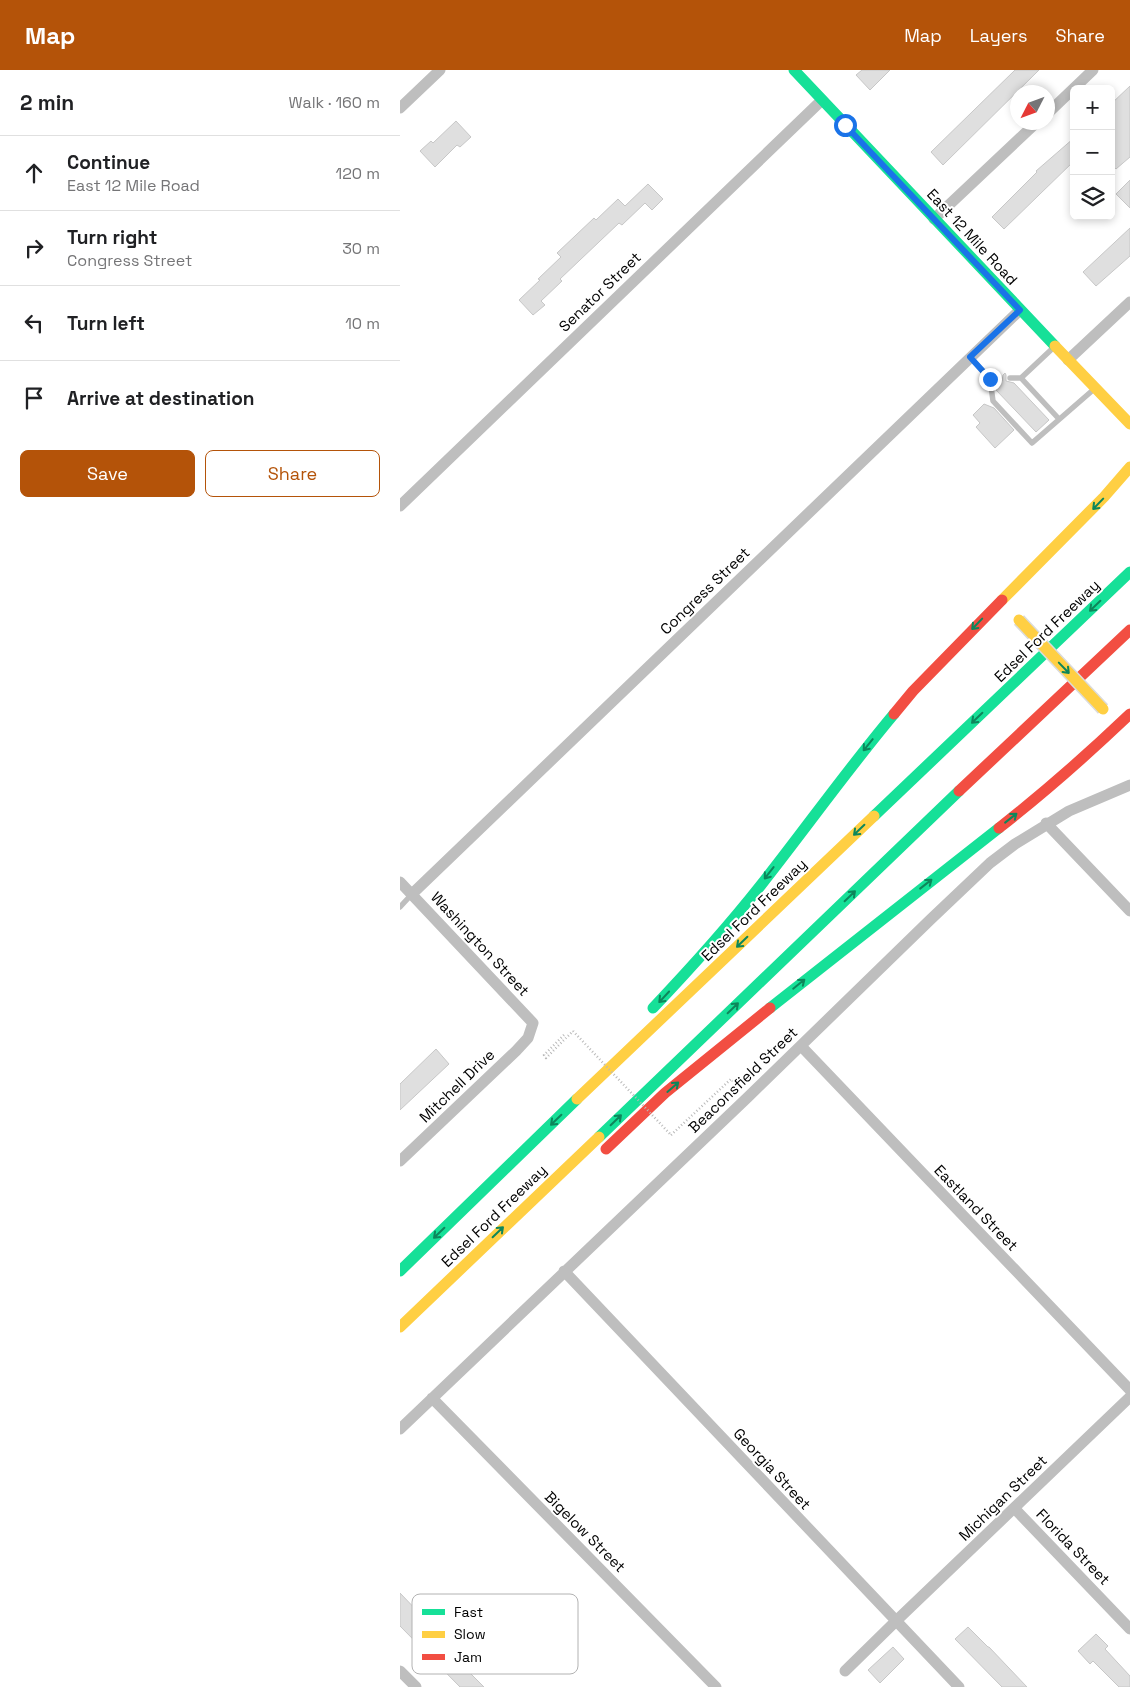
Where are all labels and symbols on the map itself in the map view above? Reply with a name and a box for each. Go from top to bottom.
north arrow [1010,85,1055,130]
route start [834,114,857,137]
street label: East 12 Mile Road [923,185,1022,289]
street label: Senator Street [555,248,645,336]
route end [979,368,1002,391]
one-way arrow [1092,497,1104,509]
street label: Congress Street [656,543,754,638]
street label: Edsel Ford Freeway [990,575,1103,686]
one-way arrow [1088,600,1101,612]
one-way arrow [971,618,983,630]
one-way arrow [1058,661,1070,674]
one-way arrow [971,712,983,724]
one-way arrow [863,738,874,751]
one-way arrow [1004,813,1018,823]
one-way arrow [853,824,866,836]
street label: Edsel Ford Freeway [697,854,810,965]
one-way arrow [764,866,774,880]
one-way arrow [919,878,932,889]
street label: Washington Street [427,887,534,1000]
one-way arrow [844,890,857,902]
one-way arrow [735,936,748,948]
one-way arrow [792,979,805,990]
one-way arrow [658,991,670,1003]
one-way arrow [727,1002,739,1014]
street label: Beaconsfield Street [684,1023,801,1137]
street label: Mitchell Drive [415,1045,498,1126]
one-way arrow [666,1081,679,1093]
one-way arrow [549,1114,562,1126]
one-way arrow [609,1114,622,1126]
street label: Edsel Ford Freeway [437,1160,550,1271]
street label: Eastland Street [930,1161,1022,1255]
one-way arrow [492,1226,504,1238]
one-way arrow [433,1227,445,1239]
street label: Georgia Street [730,1424,815,1514]
street label: Michigan Street [954,1451,1051,1545]
street label: Bigelow Street [541,1487,630,1576]
street label: Florida Street [1032,1505,1114,1589]
legend [412,1594,578,1674]
text: Fast [454,1603,483,1621]
text: Slow [454,1625,486,1643]
text: Jam [454,1648,482,1666]

